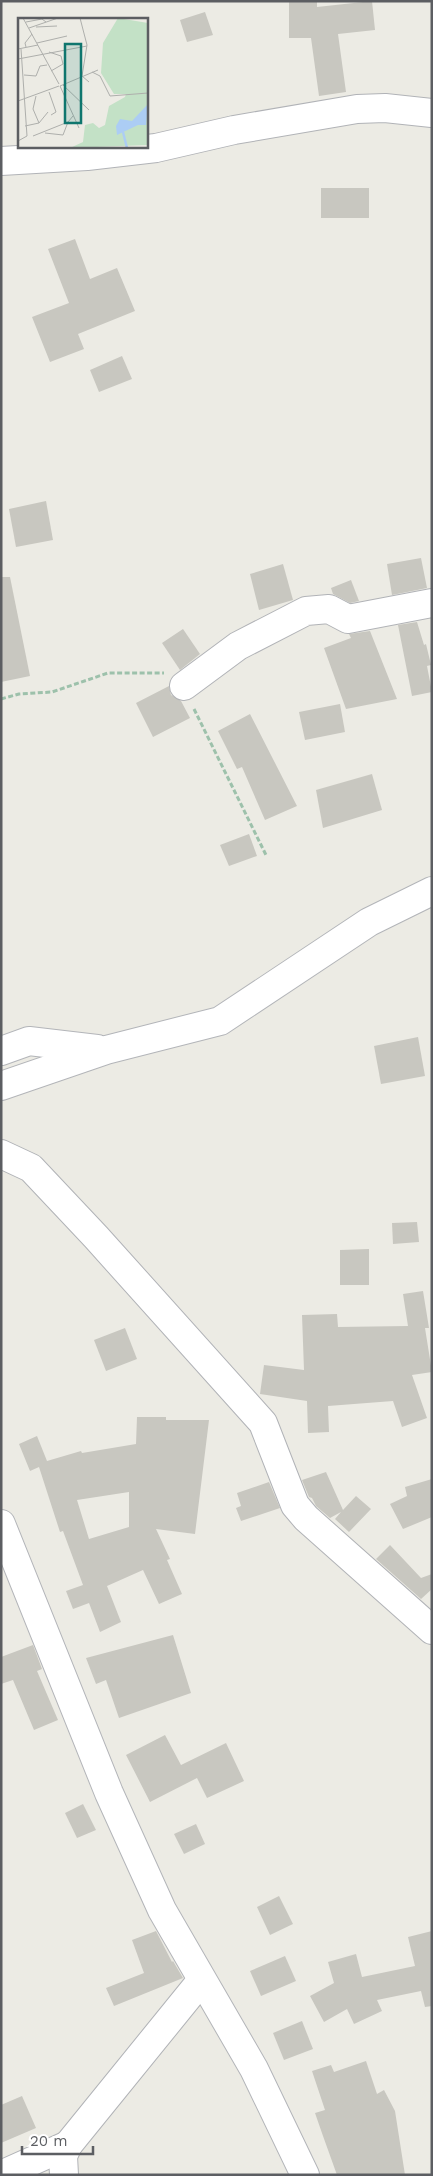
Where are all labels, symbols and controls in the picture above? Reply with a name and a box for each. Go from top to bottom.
inset map [18,18,148,148]
scale bar [22,2124,94,2156]
text: 20 m [30,2132,68,2150]

